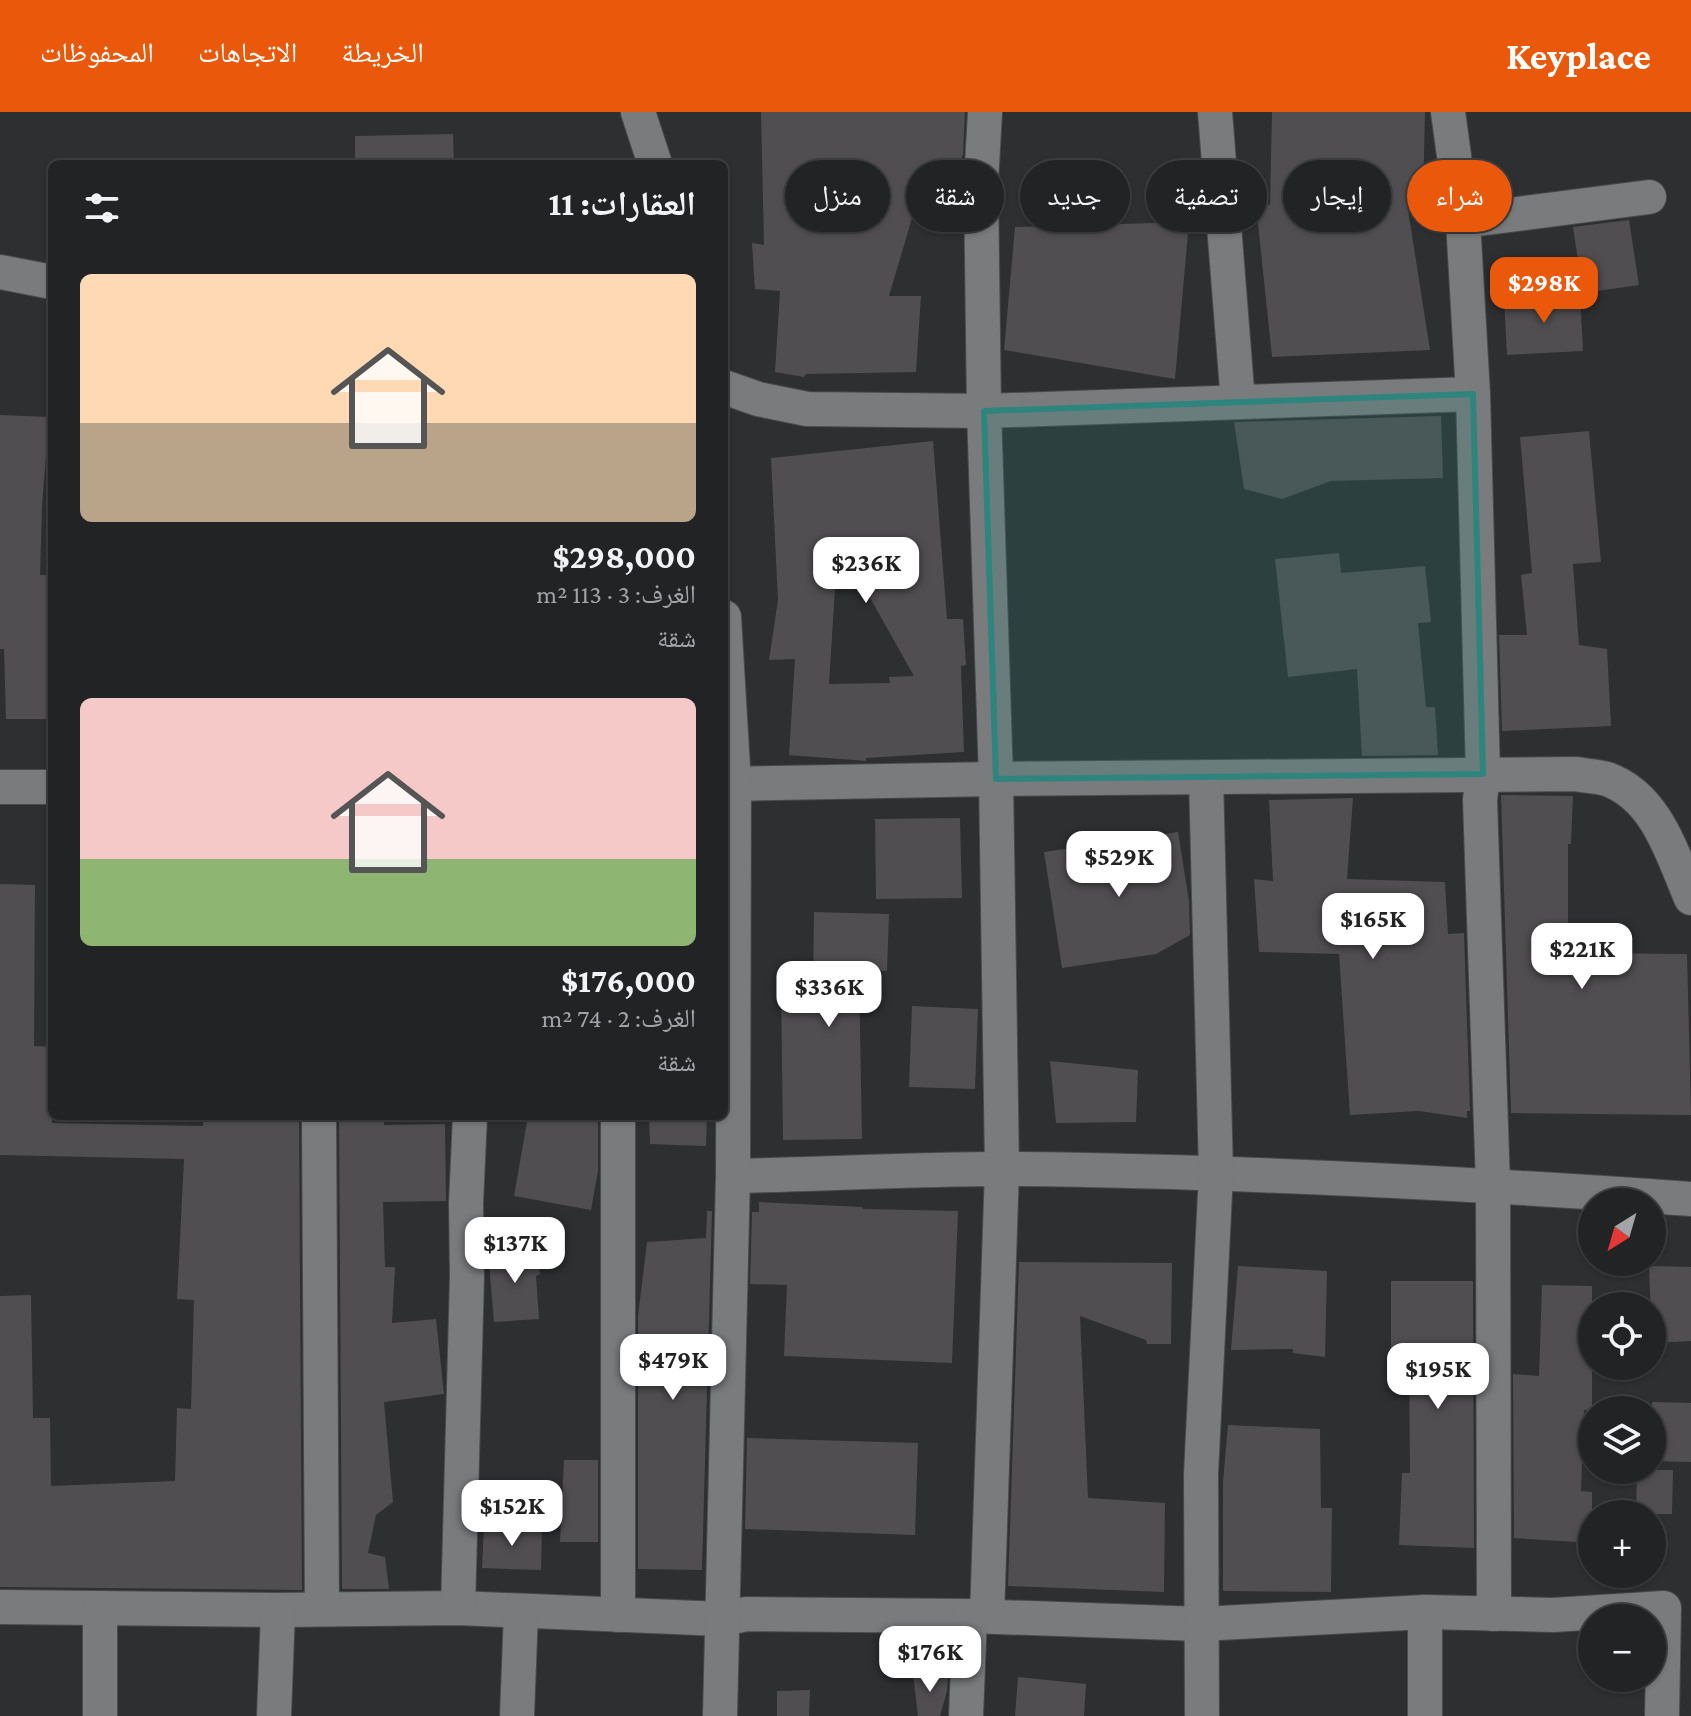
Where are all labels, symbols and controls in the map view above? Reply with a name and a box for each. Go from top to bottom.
text: Keyplace [1506,35,1651,77]
text: المحفوظات [40,37,154,68]
text: الاتجاهات [198,37,297,68]
text: الخريطة [341,37,424,68]
chip: منزل [785,160,890,232]
chip: شقة [906,160,1004,232]
chip: جديد [1020,160,1130,232]
chip: تصفية [1146,160,1267,232]
chip: إيجار [1283,160,1391,232]
chip: شراء [1407,160,1512,232]
text: العقارات: 11 [549,185,696,222]
icon: filters [80,186,124,230]
pin: $298K [1488,257,1600,325]
text: $298K [1508,268,1580,297]
icon: home [316,326,460,470]
pin: $236K [810,537,922,605]
text: $298,000 [552,538,696,575]
text: $236K [831,548,901,577]
text: الغرف: 3 · 113 m² [536,580,696,609]
text: شقة [657,624,696,653]
icon: home [316,750,460,894]
pin: $529K [1063,831,1175,899]
text: $529K [1084,842,1154,871]
pin: $165K [1317,893,1429,961]
text: $165K [1340,904,1406,933]
pin: $221K [1526,923,1638,991]
text: $221K [1549,934,1615,963]
pin: $336K [773,961,885,1029]
text: $176,000 [561,962,696,999]
text: $336K [794,972,864,1001]
text: الغرف: 2 · 74 m² [541,1004,696,1033]
text: شقة [657,1048,696,1077]
north arrow [1578,1188,1666,1276]
map controls [1578,1188,1666,1692]
pin: $137K [459,1217,571,1285]
text: $137K [483,1228,547,1257]
button: locate [1578,1292,1666,1380]
pin: $479K [617,1334,729,1402]
pin: $195K [1382,1343,1494,1411]
text: $479K [638,1345,708,1374]
text: $195K [1405,1354,1471,1383]
button: layers [1578,1396,1666,1484]
pin: $152K [456,1480,568,1548]
text: $152K [480,1491,544,1520]
button: + [1578,1500,1666,1588]
button: − [1578,1604,1666,1692]
pin: $176K [874,1626,986,1694]
text: $176K [897,1637,963,1666]

